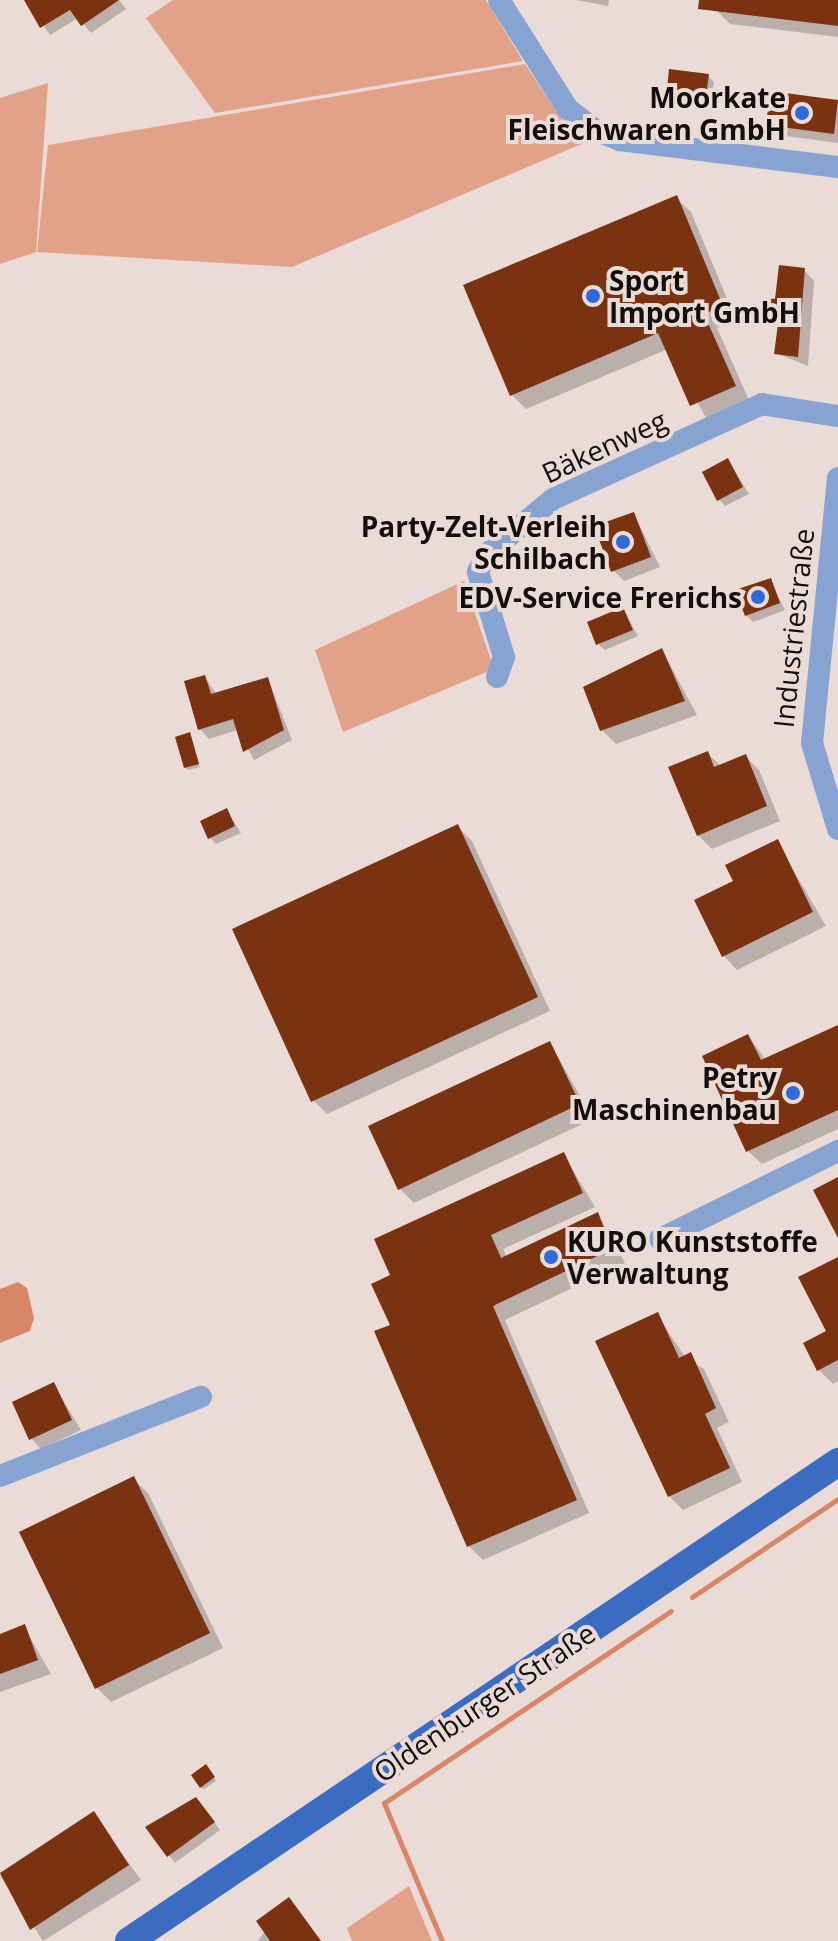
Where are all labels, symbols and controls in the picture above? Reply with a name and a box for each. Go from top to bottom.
place label: Moorkate Fleischwaren GmbH [508,80,786,146]
marker: Moorkate Fleischwaren GmbH [793,104,811,122]
place label: Sport Import GmbH [609,263,800,329]
marker: Sport Import GmbH [584,287,602,305]
street label: Bäkenweg [536,402,672,490]
place label: Party-Zelt-Verleih Schilbach [361,509,607,575]
street label: Industriestraße [766,527,820,729]
marker: Party-Zelt-Verleih Schilbach [614,533,632,551]
place label: EDV-Service Frerichs [458,580,742,614]
marker: EDV-Service Frerichs [749,588,767,606]
place label: Petry Maschinenbau [572,1060,777,1126]
marker: Petry Maschinenbau [784,1084,802,1102]
place label: KURO Kunststoffe Verwaltung [567,1224,818,1290]
marker: KURO Kunststoffe Verwaltung [542,1248,560,1266]
street label: Oldenburger Straße [367,1615,601,1789]

